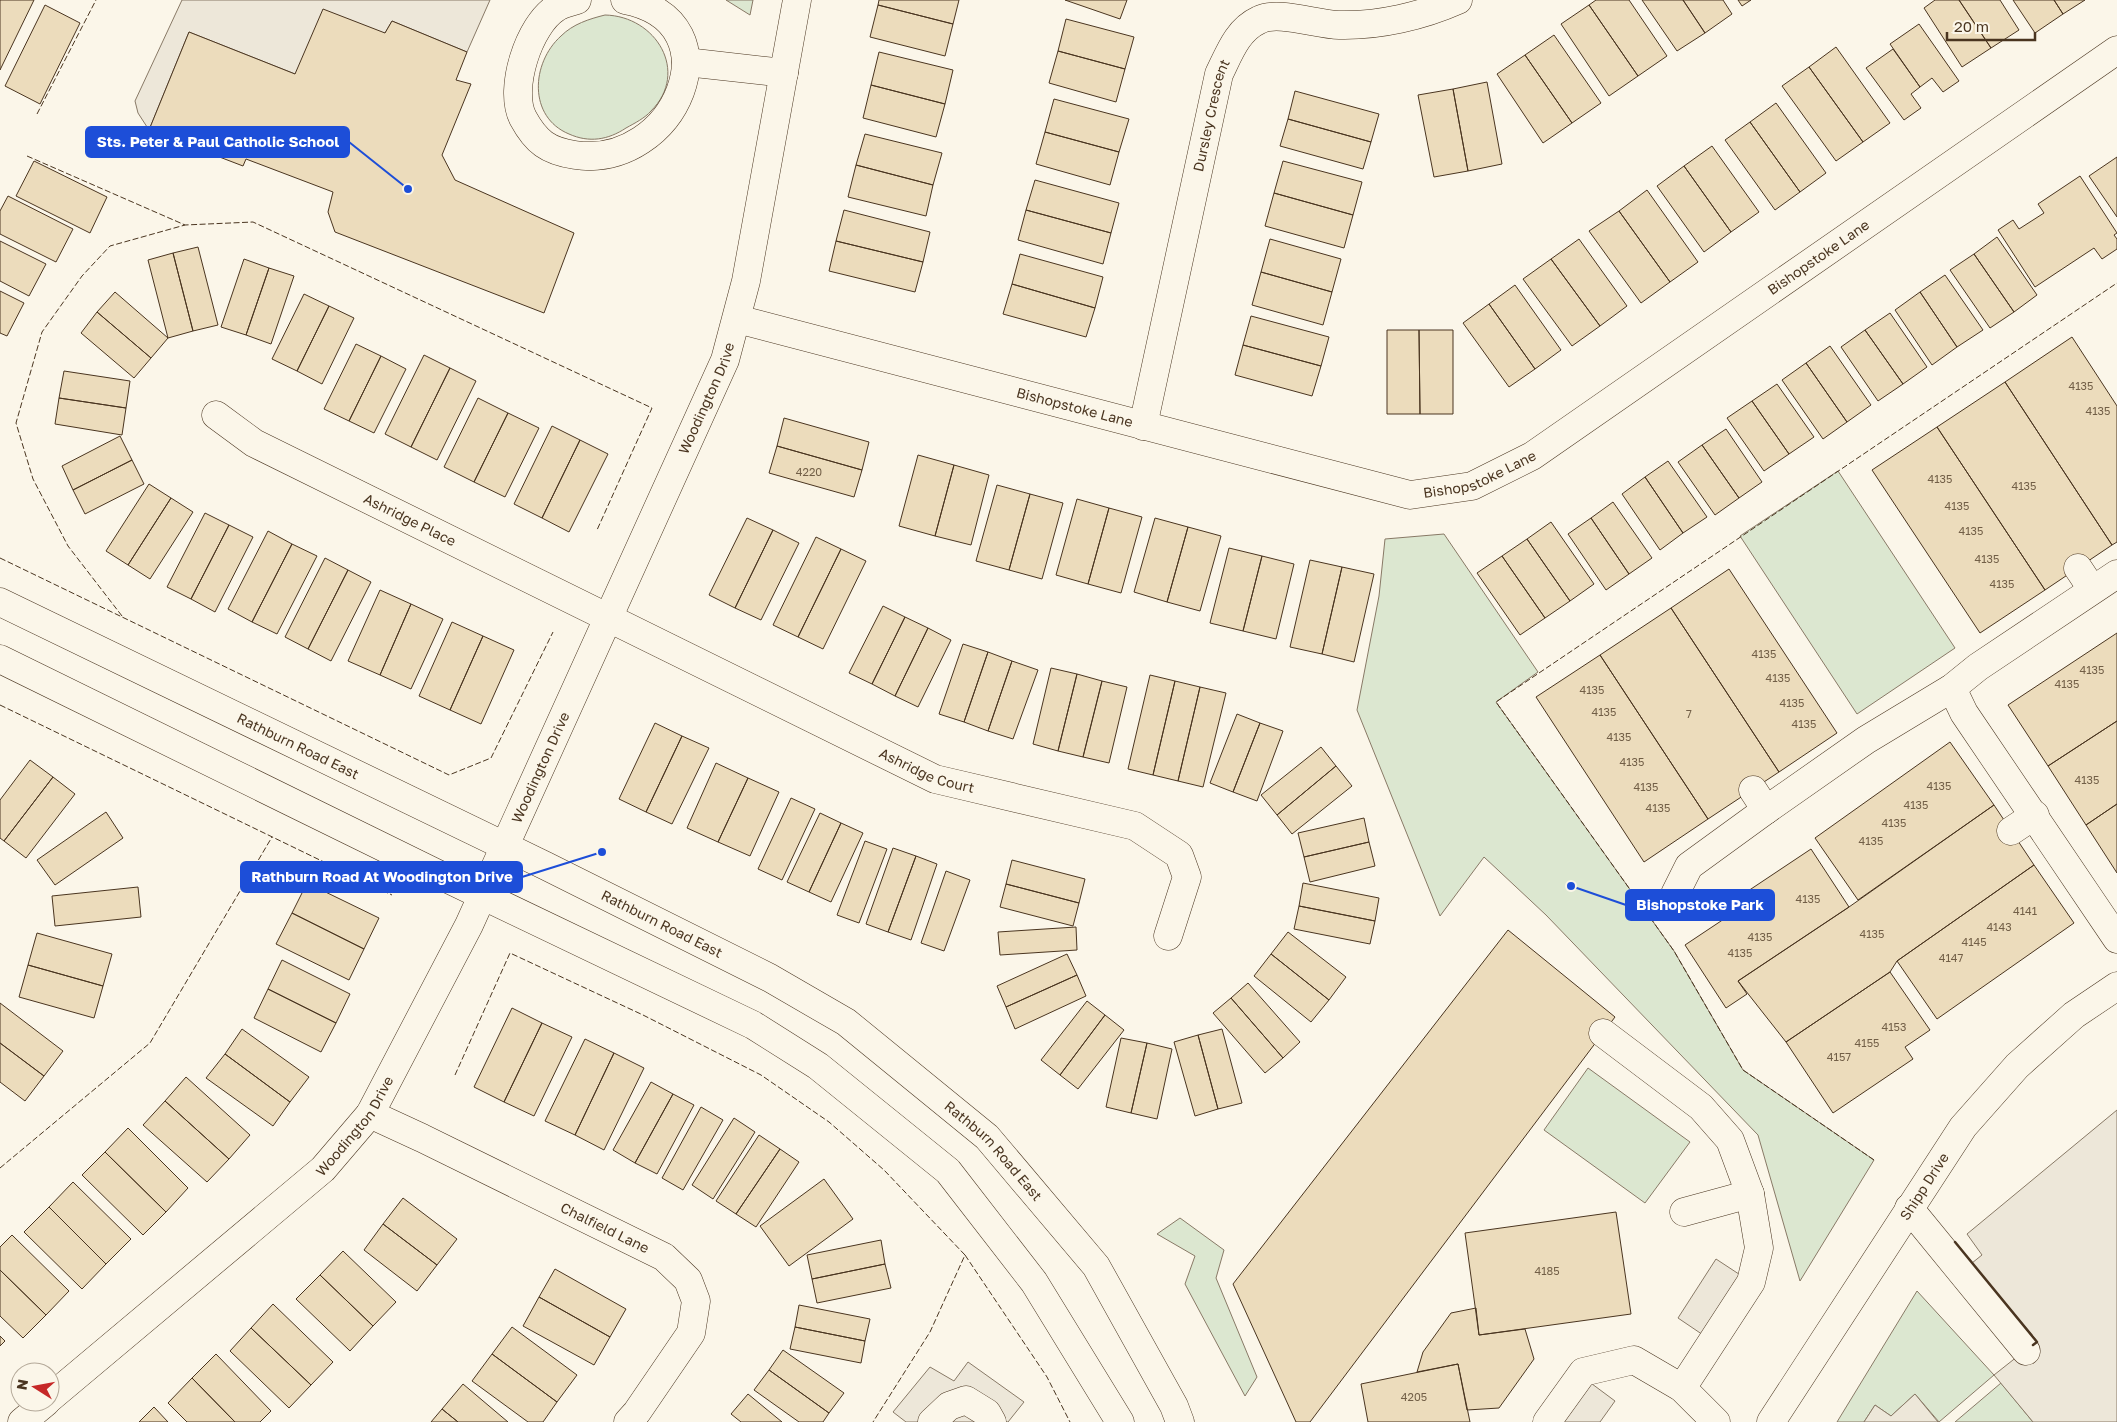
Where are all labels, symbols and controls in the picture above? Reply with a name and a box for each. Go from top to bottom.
scale bar [1947,10,2034,42]
text: 20 m [1954,17,1989,35]
street label: Dursley Crescent [1189,56,1233,173]
callout: Sts. Peter & Paul Catholic School [86,127,349,157]
text: Sts. Peter & Paul Catholic School [97,132,339,150]
street label: Bishopstoke Lane [1764,216,1872,298]
street label: Woodington Drive [675,341,737,457]
house number: 4135 [2069,379,2093,392]
street label: Bishopstoke Lane [1015,383,1135,430]
house number: 4135 [2086,404,2110,417]
street label: Bishopstoke Lane [1422,446,1539,501]
house number: 4220 [796,465,822,478]
house number: 4135 [1928,472,1952,485]
house number: 4135 [2012,479,2036,492]
street label: Ashridge Place [361,490,459,549]
house number: 4135 [1945,499,1969,512]
house number: 4135 [1959,524,1983,537]
house number: 4135 [1975,552,1999,565]
house number: 4135 [1990,577,2014,590]
house number: 4135 [1752,647,1776,660]
house number: 4135 [2080,663,2104,676]
house number: 4135 [1766,671,1790,684]
house number: 4135 [2055,677,2079,690]
house number: 4135 [1580,683,1604,696]
house number: 4135 [1780,696,1804,709]
house number: 4135 [1592,705,1616,718]
house number: 7 [1686,707,1692,720]
street label: Rathburn Road East [235,709,362,782]
street label: Woodington Drive [507,709,572,826]
house number: 4135 [1792,717,1816,730]
house number: 4135 [1607,730,1631,743]
street label: Ashridge Court [877,744,976,796]
house number: 4135 [1620,755,1644,768]
house number: 4135 [2075,773,2099,786]
house number: 4135 [1927,779,1951,792]
house number: 4135 [1634,780,1658,793]
house number: 4135 [1904,798,1928,811]
house number: 4135 [1646,801,1670,814]
house number: 4135 [1882,816,1906,829]
house number: 4135 [1859,834,1883,847]
callout: Rathburn Road At Woodington Drive [241,862,522,892]
text: Rathburn Road At Woodington Drive [251,867,513,885]
street label: Rathburn Road East [599,886,725,961]
callout: Bishopstoke Park [1626,890,1774,920]
house number: 4135 [1796,892,1820,905]
text: Bishopstoke Park [1636,895,1764,913]
house number: 4141 [2013,904,2037,917]
house number: 4143 [1986,920,2012,933]
house number: 4135 [1860,927,1884,940]
house number: 4135 [1748,930,1772,943]
house number: 4145 [1961,935,1987,948]
house number: 4135 [1728,946,1752,959]
house number: 4147 [1939,951,1963,964]
house number: 4153 [1882,1020,1906,1033]
house number: 4155 [1855,1036,1879,1049]
house number: 4157 [1827,1050,1851,1063]
street label: Woodington Drive [312,1073,396,1179]
street label: Rathburn Road East [941,1097,1046,1204]
street label: Shipp Drive [1896,1149,1952,1223]
street label: Chalfield Lane [558,1199,652,1256]
house number: 4185 [1534,1264,1560,1277]
north arrow [10,1362,60,1412]
text: N [12,1378,31,1391]
house number: 4205 [1401,1390,1427,1403]

